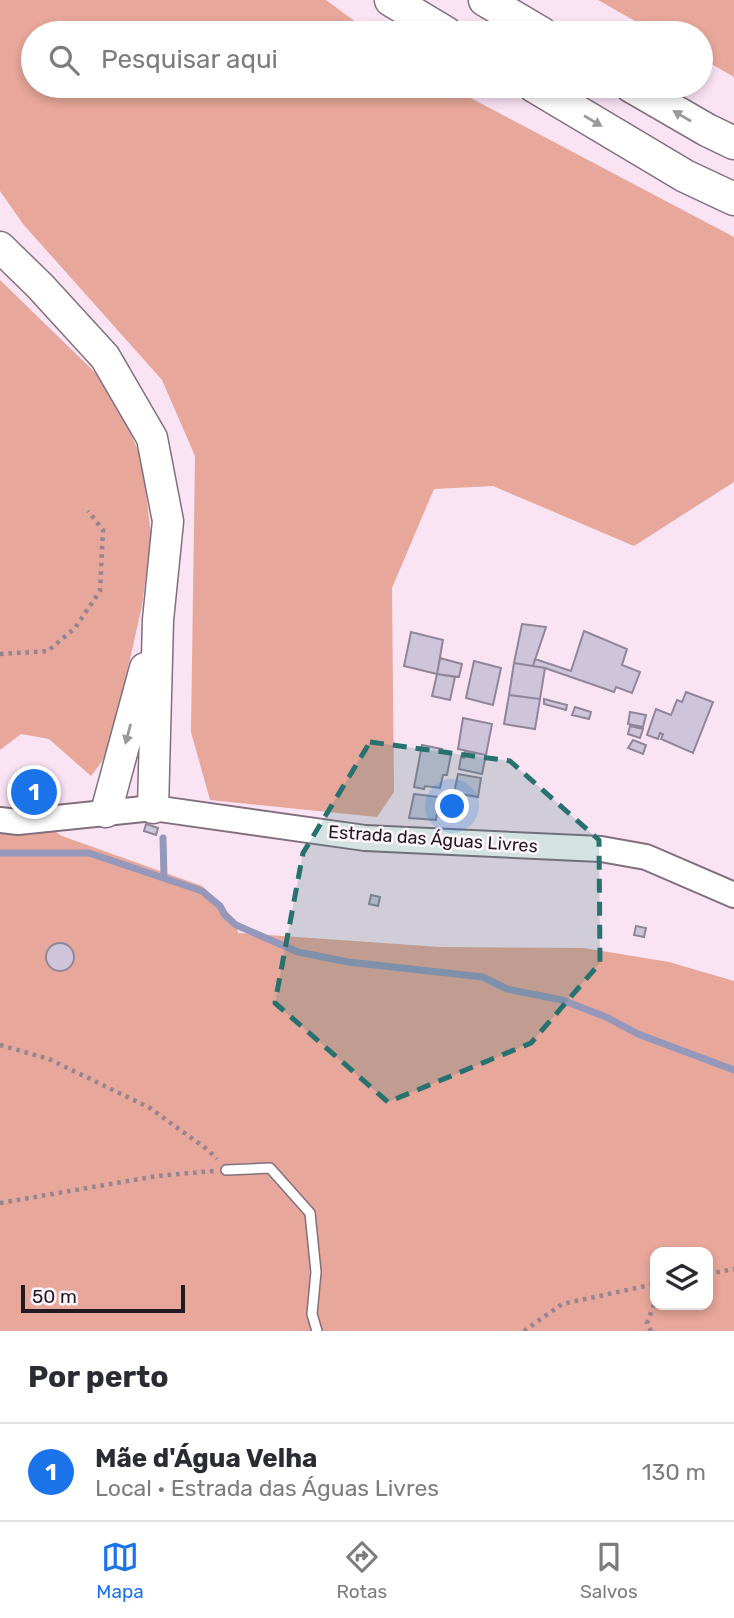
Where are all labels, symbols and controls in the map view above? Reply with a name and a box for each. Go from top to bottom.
search box [21,21,713,98]
icon: search [45,41,83,79]
text: Pesquisar aqui [101,44,278,75]
one-way arrow [672,109,691,122]
one-way arrow [583,115,602,127]
one-way arrow [122,723,132,744]
pin: 1 [11,766,57,818]
your location [435,789,469,823]
street label: Estrada das Águas Livres [327,821,539,857]
map controls [650,1247,713,1310]
button: layers [650,1247,713,1310]
scale bar [21,1282,186,1314]
text: 50 m [32,1285,77,1308]
text: Por perto [28,1359,169,1395]
text: Mãe d'Água Velha [95,1443,317,1474]
text: 1 [45,1458,57,1486]
text: 130 m [642,1458,706,1486]
text: Local · Estrada das Águas Livres [95,1474,439,1502]
tab: Mapa [96,1538,144,1603]
tab: Rotas [336,1538,387,1603]
tab: Salvos [580,1538,638,1603]

